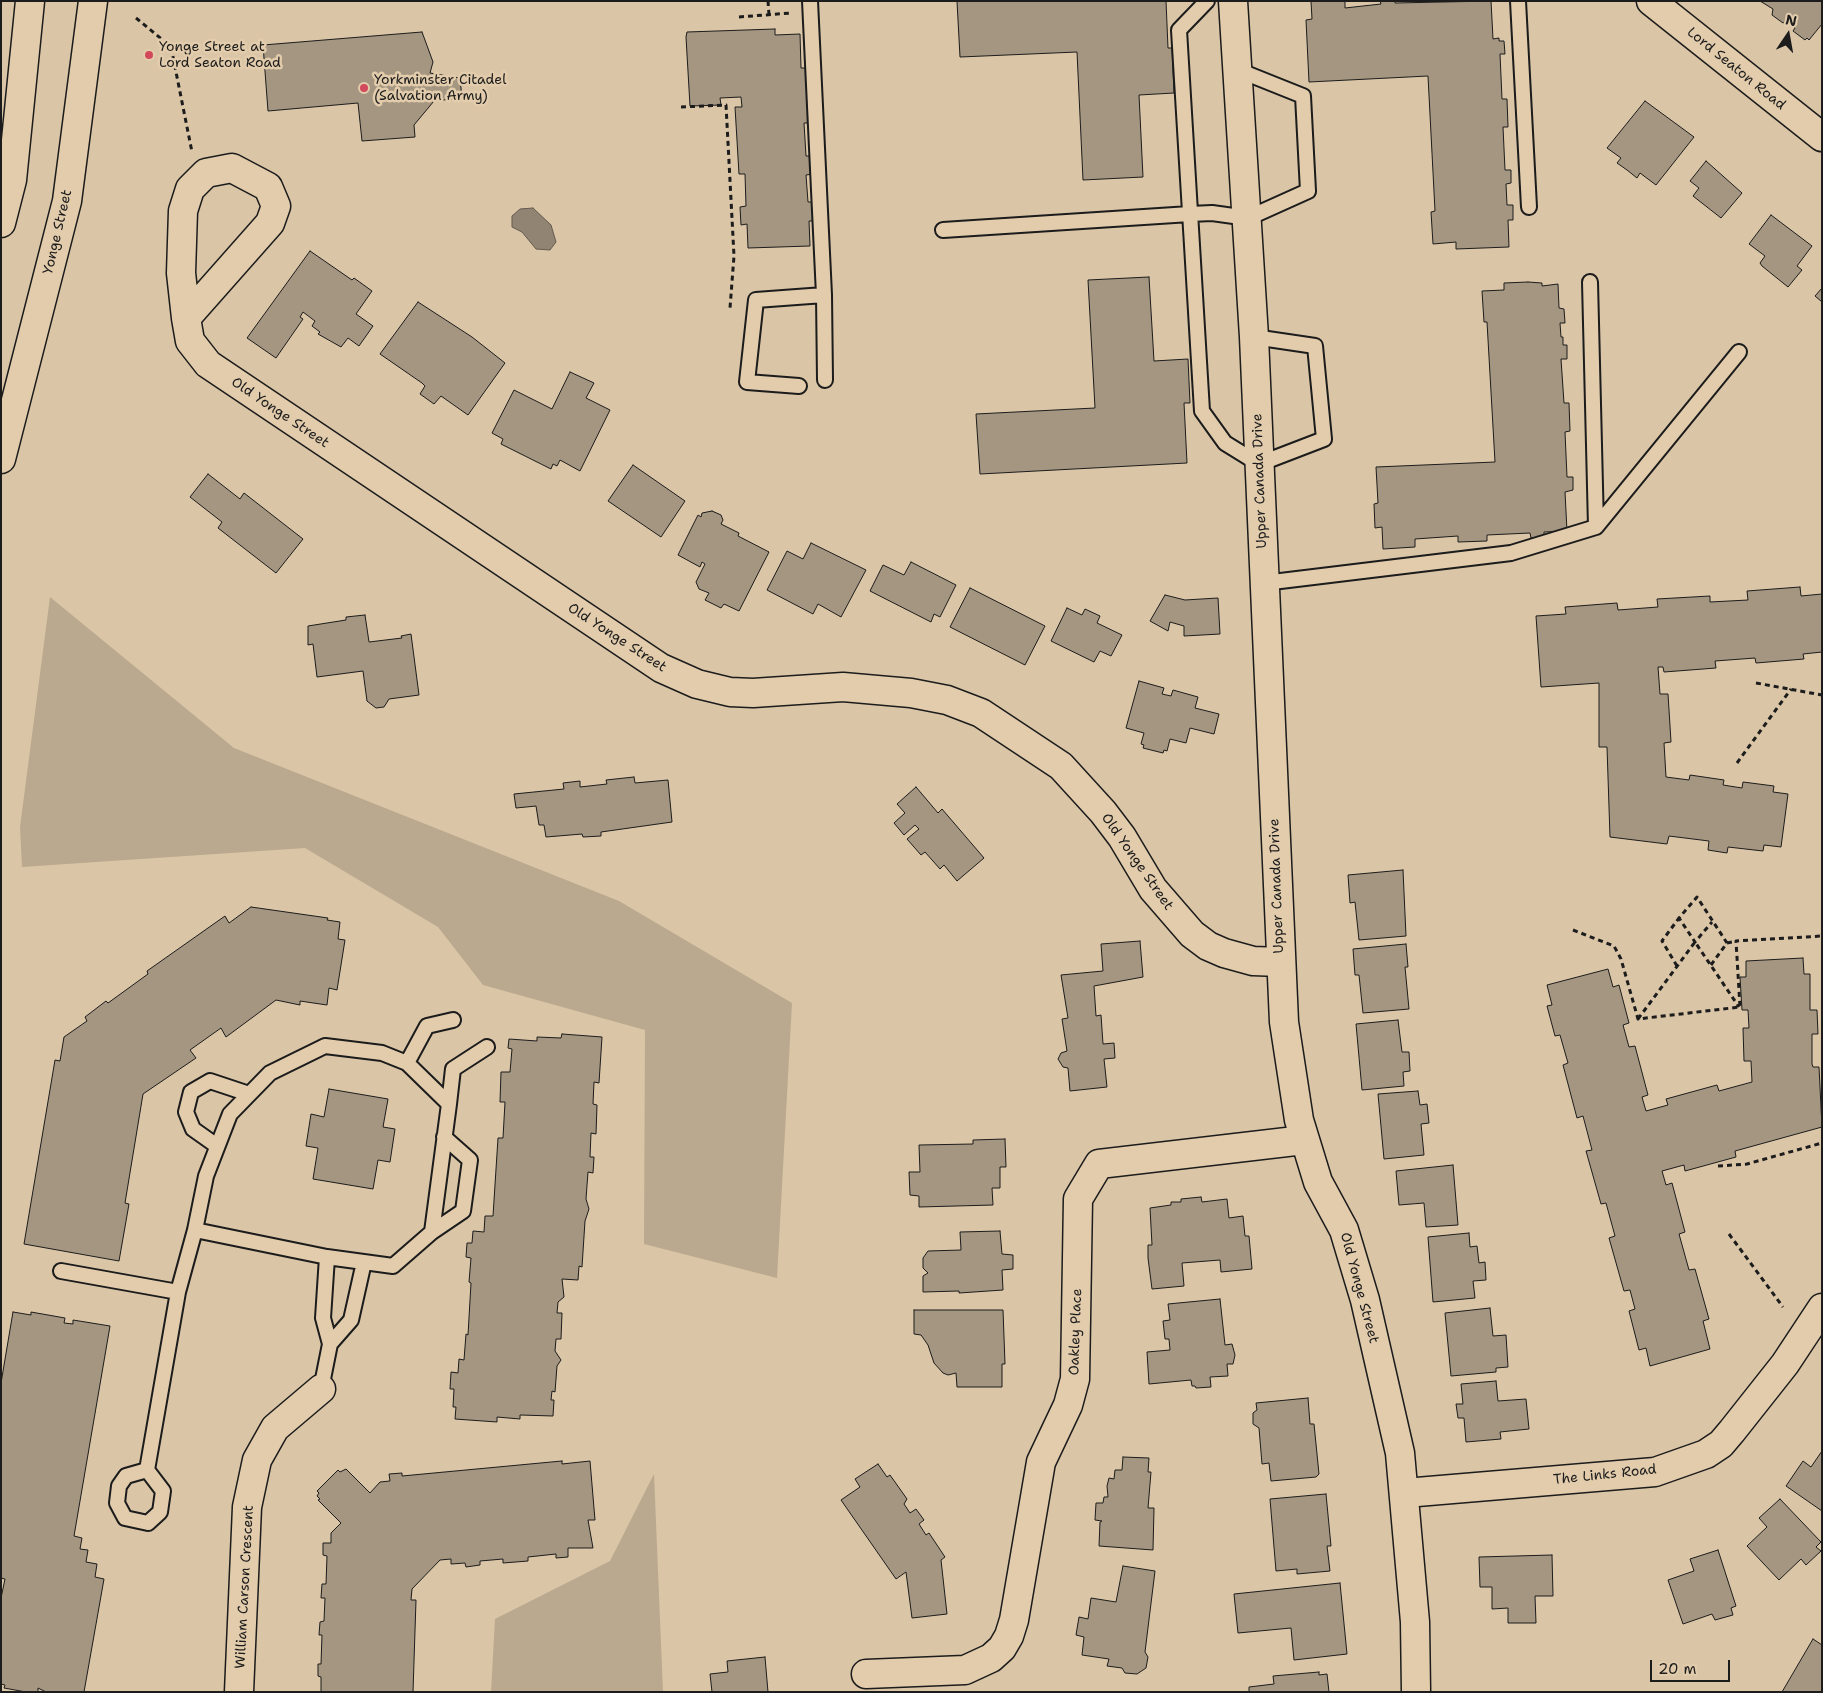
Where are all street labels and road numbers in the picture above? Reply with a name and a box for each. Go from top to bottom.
street label: Lord Seaton Road [1683,24,1789,114]
street label: Yonge Street [40,188,76,276]
street label: Old Yonge Street [228,374,332,452]
street label: Upper Canada Drive [1249,413,1271,549]
street label: Old Yonge Street [565,600,669,676]
street label: Old Yonge Street [1097,810,1177,914]
street label: Upper Canada Drive [1266,818,1288,954]
street label: Old Yonge Street [1336,1231,1382,1345]
street label: Oakley Place [1066,1288,1086,1376]
street label: The Links Road [1553,1461,1657,1489]
street label: William Carson Crescent [232,1505,258,1669]

